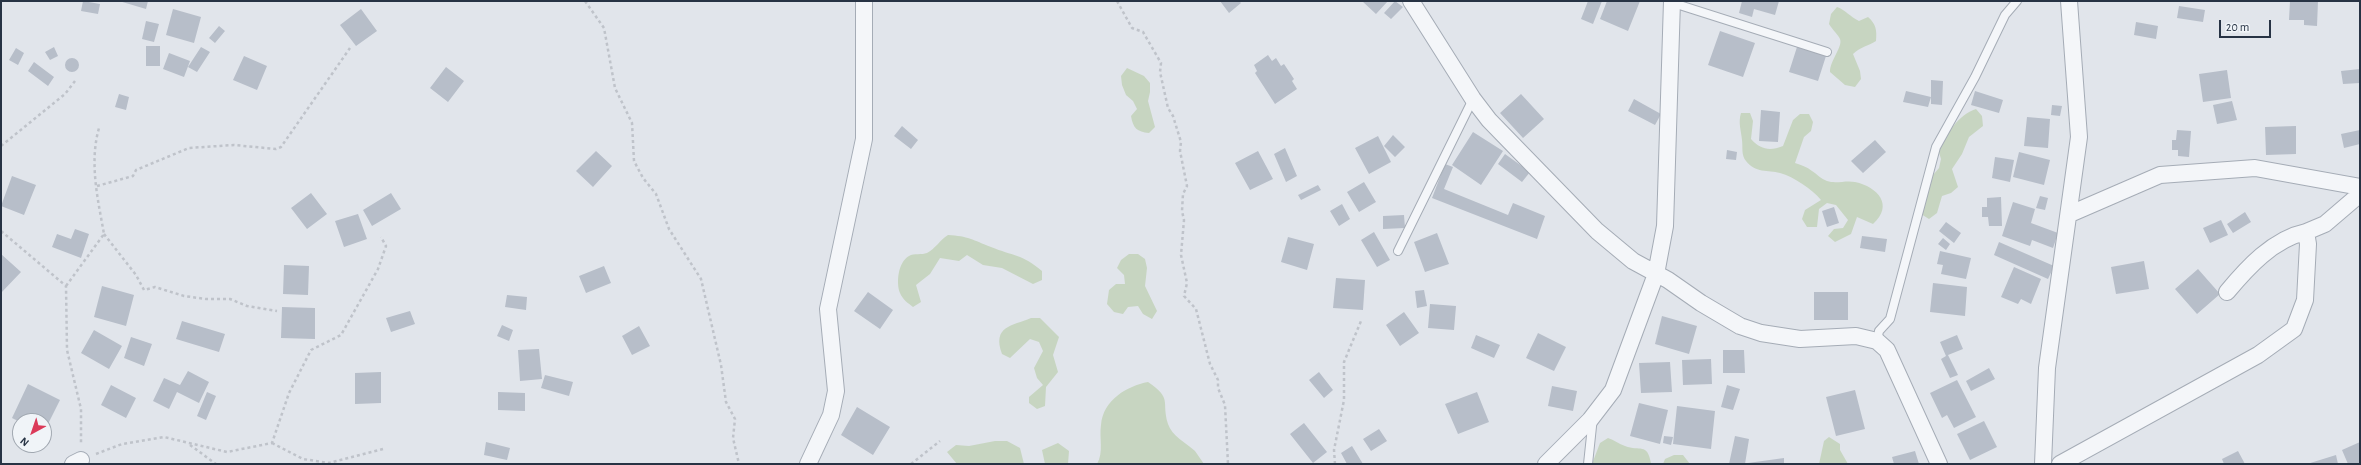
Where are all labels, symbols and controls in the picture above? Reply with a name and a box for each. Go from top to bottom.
scale bar [2221,12,2273,38]
text: 20 m [2226,21,2249,33]
north arrow [12,413,52,453]
text: N [18,435,31,448]

